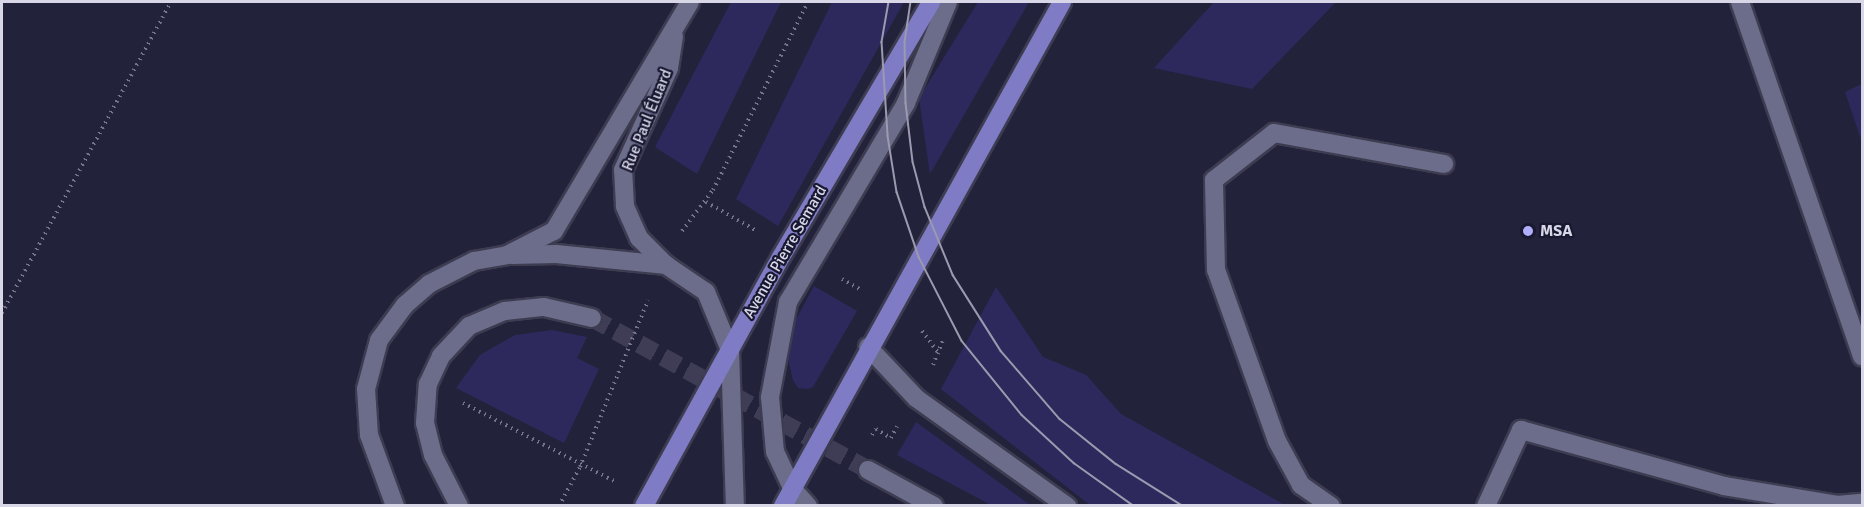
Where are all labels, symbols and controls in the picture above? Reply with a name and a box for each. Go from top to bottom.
street label: Rue Paul Éluard [618,66,676,174]
street label: Avenue Pierre Semard [739,182,831,322]
place label: MSA [1540,221,1572,241]
marker: MSA [1521,224,1535,238]

